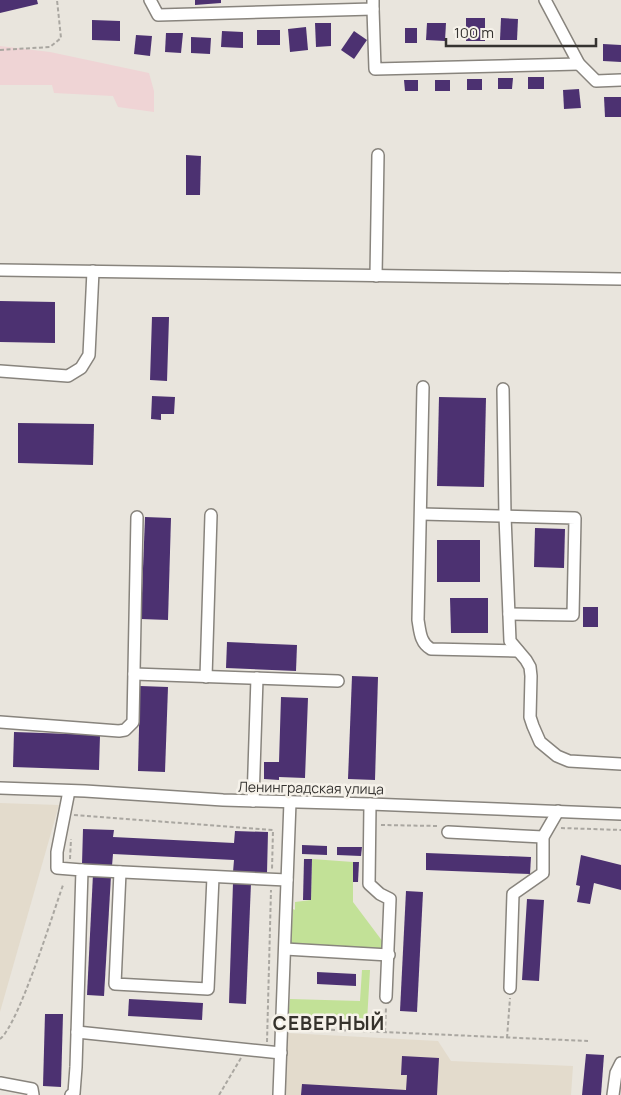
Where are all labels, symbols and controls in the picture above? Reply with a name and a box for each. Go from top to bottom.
scale bar [446,15,596,47]
text: 100 m [454,22,494,43]
street label: Ленинградская улица [238,777,384,798]
district label: СЕВЕРНЫЙ [273,1010,385,1036]

